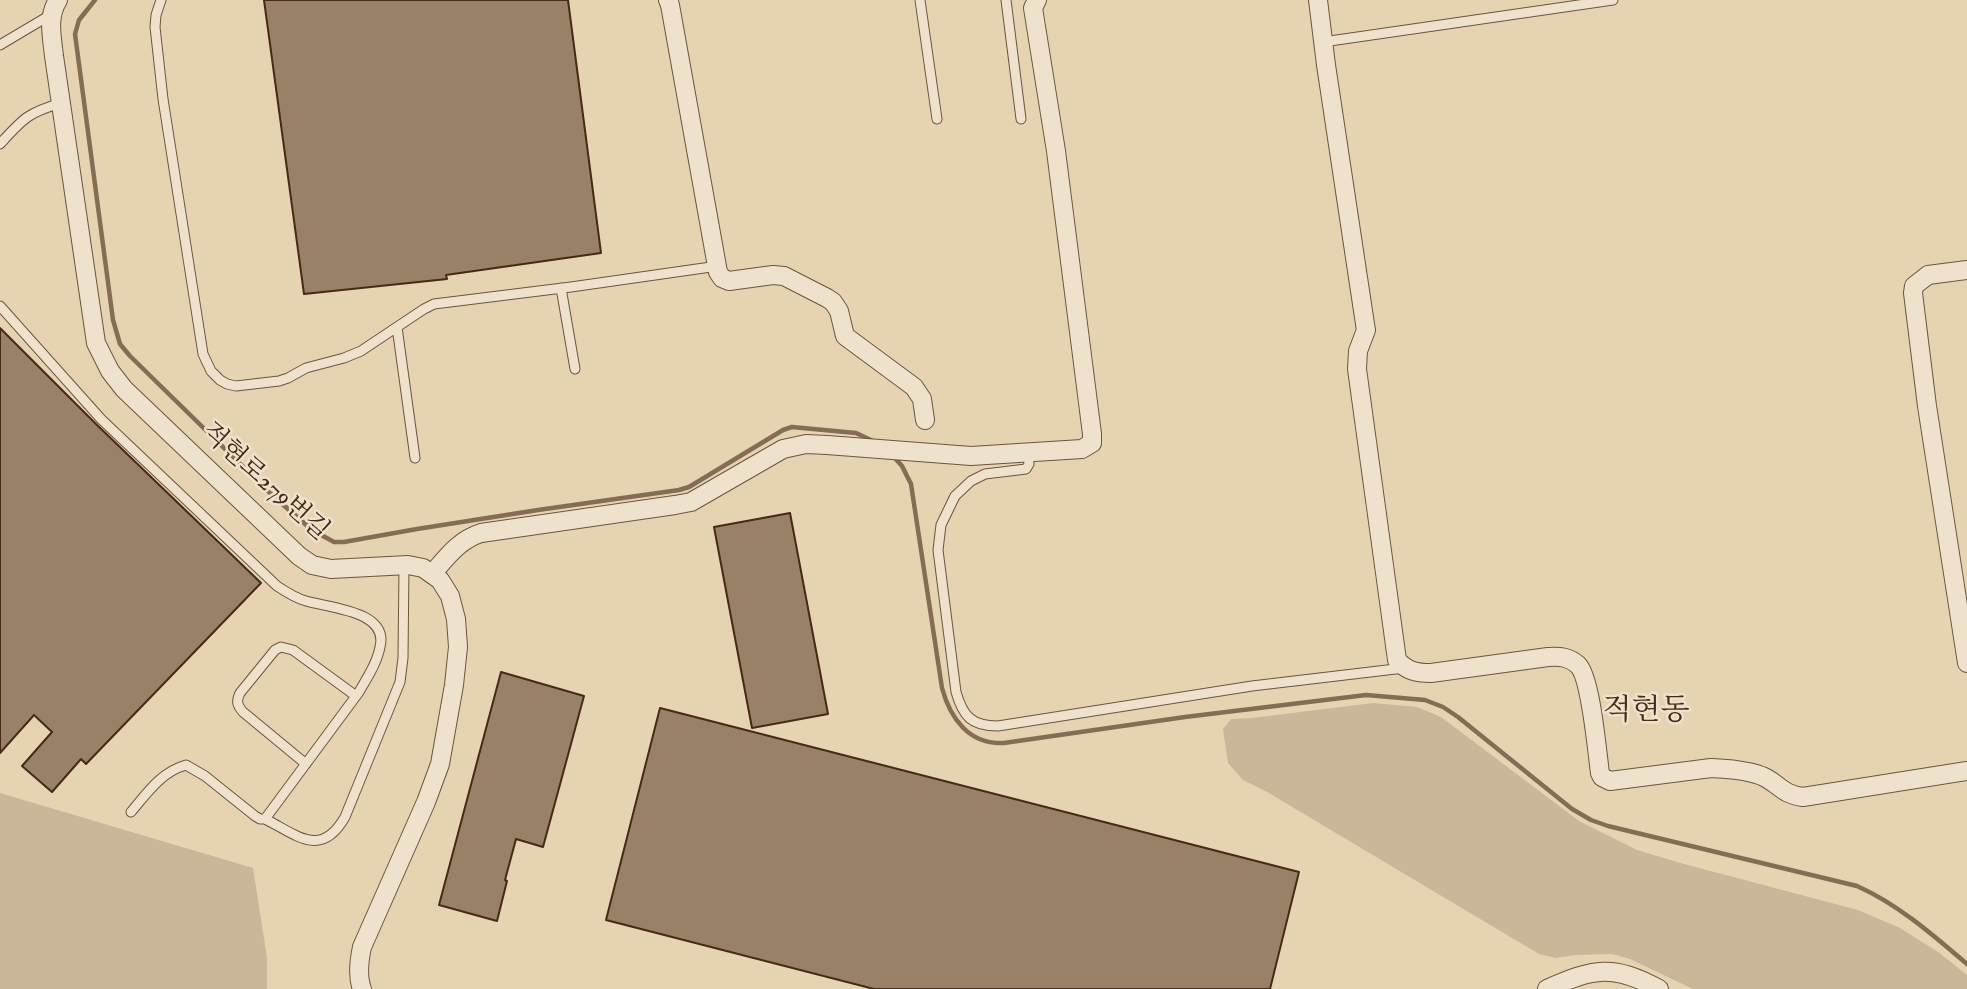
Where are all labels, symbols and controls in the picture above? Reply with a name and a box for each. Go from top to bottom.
street label: 적현로279번길 [194,418,334,548]
district label: 적현동 [1603,695,1689,731]

